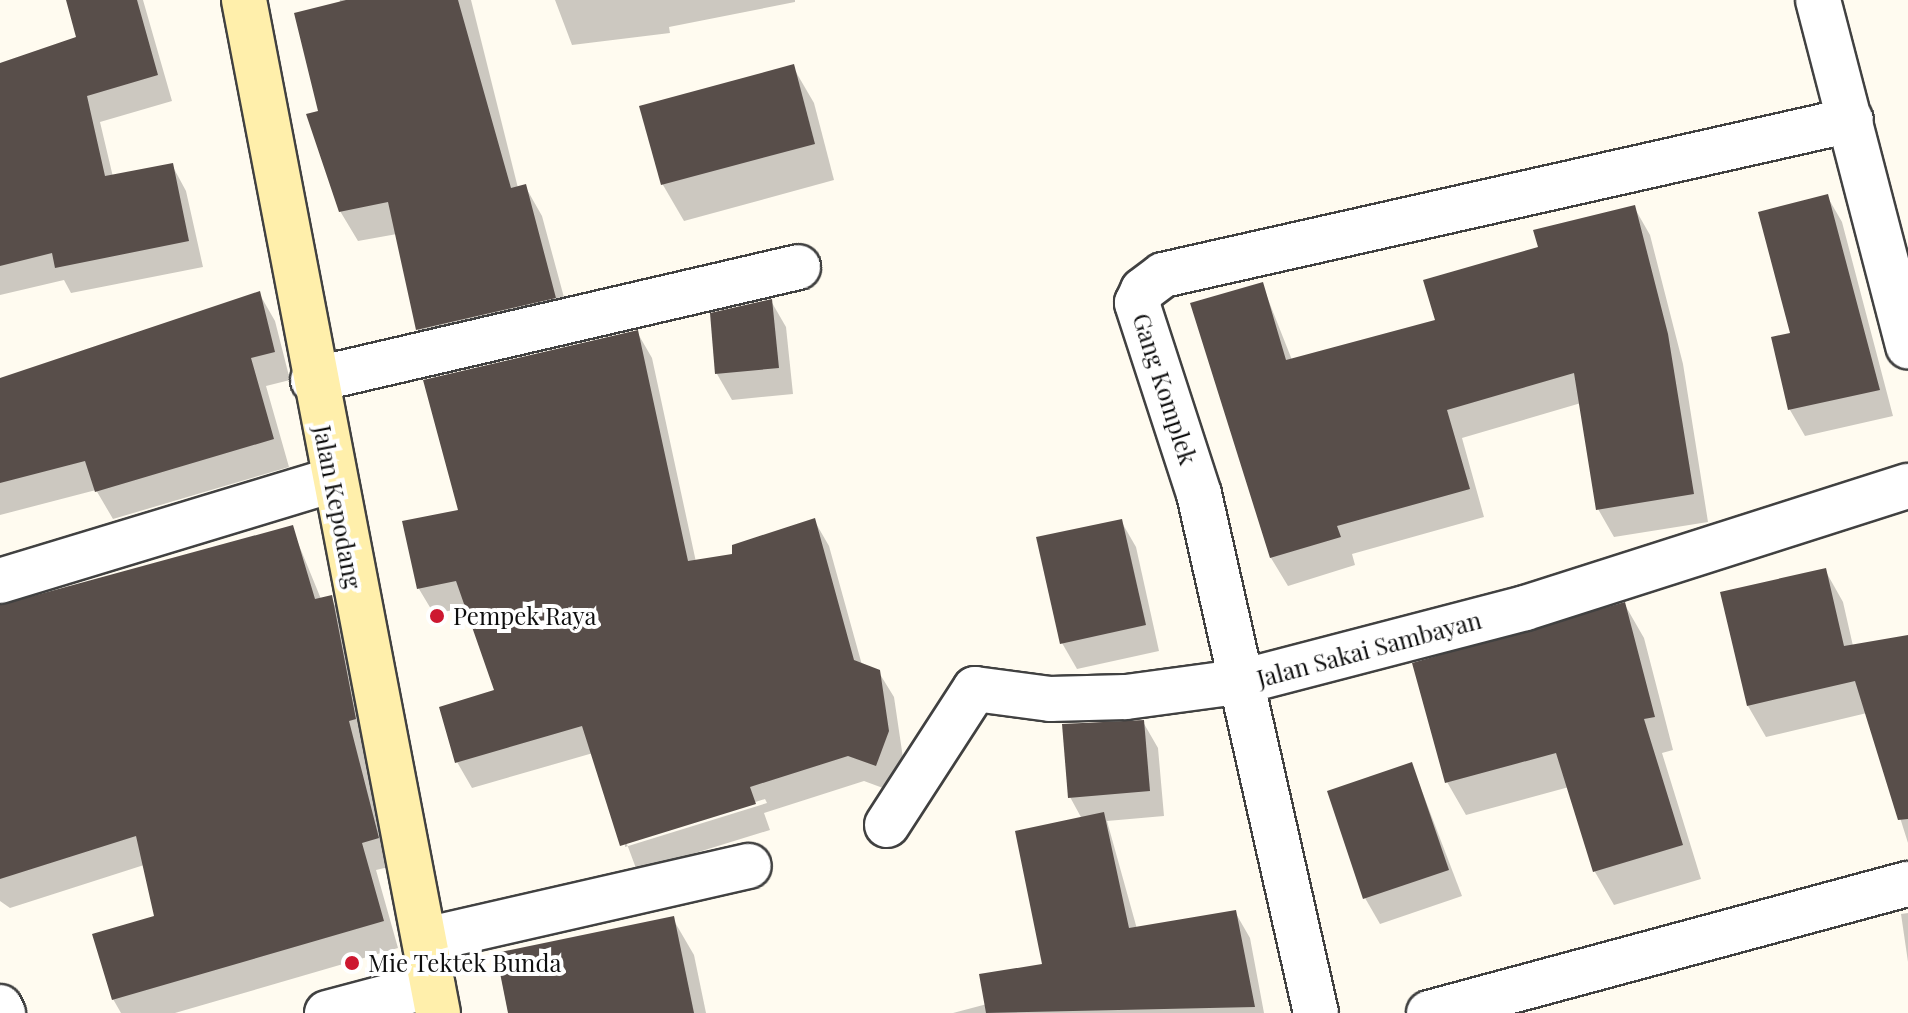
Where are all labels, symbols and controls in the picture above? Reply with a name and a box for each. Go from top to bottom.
street label: Gang Komplek [1127,310,1203,468]
street label: Jalan Kepodang [308,423,368,591]
place label: Pempek Raya [453,602,597,630]
street label: Jalan Sakai Sambayan [1254,605,1484,693]
marker: Pempek Raya [428,607,446,625]
place label: Mie Tektek Bunda [368,949,562,977]
marker: Mie Tektek Bunda [343,954,361,972]

